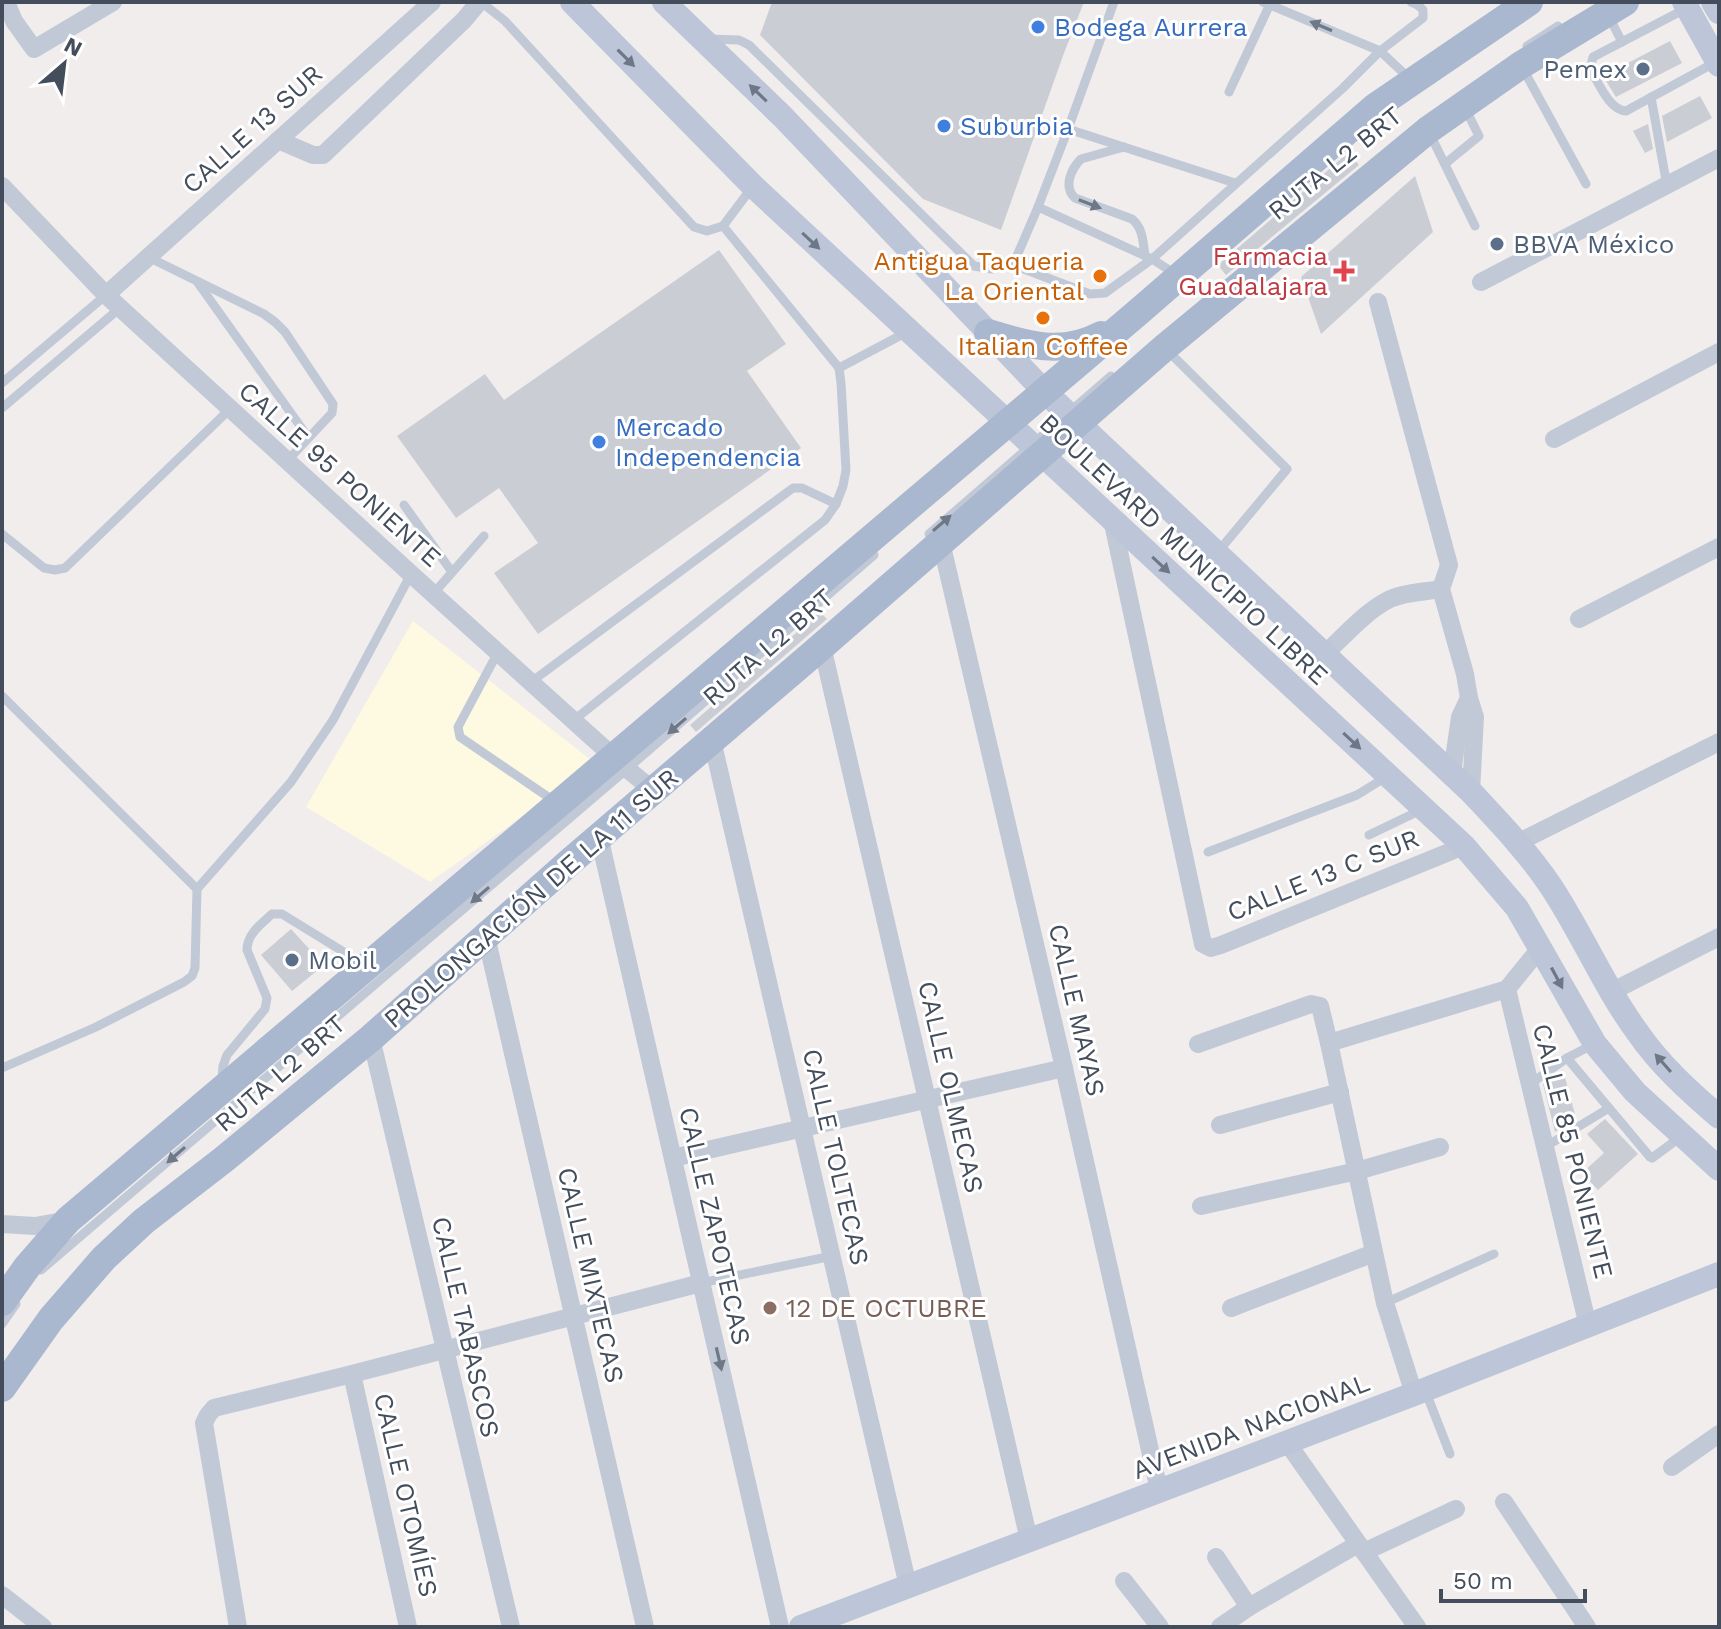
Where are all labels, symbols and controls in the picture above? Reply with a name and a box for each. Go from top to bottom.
place label: Bodega Aurrera [1054,12,1248,42]
marker: Bodega Aurrera [1029,18,1047,36]
one-way arrow [1309,20,1333,33]
north arrow [24,24,104,104]
text: N [60,32,86,62]
one-way arrow [616,48,635,67]
place label: Pemex [1543,54,1627,84]
street label: CALLE 13 SUR [176,58,328,200]
marker: Pemex [1634,60,1652,78]
one-way arrow [749,85,768,103]
street label: RUTA L2 BRT [1262,100,1408,226]
place label: Suburbia [960,111,1074,141]
marker: Suburbia [935,117,953,135]
one-way arrow [1078,198,1102,211]
place label: BBVA México [1513,229,1674,259]
one-way arrow [801,231,820,249]
marker: BBVA México [1488,235,1506,253]
place label: Farmacia Guadalajara [1178,241,1328,301]
place label: Antigua Taqueria La Oriental [874,246,1084,306]
marker: Farmacia Guadalajara [1335,262,1353,280]
marker: Antigua Taqueria La Oriental [1091,267,1109,285]
marker: Italian Coffee [1034,309,1052,327]
place label: Italian Coffee [957,331,1129,361]
street label: CALLE 95 PONIENTE [233,375,447,573]
street label: BOULEVARD MUNICIPIO LIBRE [1034,407,1334,691]
place label: Mercado Independencia [615,412,801,472]
marker: Mercado Independencia [590,433,608,451]
one-way arrow [931,515,951,532]
one-way arrow [1151,555,1170,573]
street label: RUTA L2 BRT [697,582,839,712]
one-way arrow [668,717,688,734]
one-way arrow [1342,731,1361,749]
street label: PROLONGACIÓN DE LA 11 SUR [378,762,684,1034]
street label: CALLE 13 C SUR [1223,823,1423,927]
one-way arrow [470,885,489,903]
street label: CALLE MAYAS [1043,921,1111,1099]
place label: Mobil [308,945,377,975]
marker: Mobil [283,951,301,969]
one-way arrow [1550,967,1564,989]
street label: CALLE OLMECAS [912,978,990,1196]
street label: RUTA L2 BRT [209,1008,351,1138]
street label: CALLE 85 PONIENTE [1527,1020,1619,1282]
street label: CALLE TOLTECAS [797,1046,875,1268]
one-way arrow [1654,1054,1672,1073]
street label: CALLE ZAPOTECAS [673,1104,757,1348]
one-way arrow [166,1146,186,1163]
street label: CALLE MIXTECAS [552,1164,630,1386]
street label: CALLE TABASCOS [426,1214,506,1440]
place label: 12 DE OCTUBRE [786,1293,987,1323]
marker: 12 DE OCTUBRE [761,1299,779,1317]
one-way arrow [713,1346,725,1371]
street label: AVENIDA NACIONAL [1128,1367,1374,1485]
street label: CALLE OTOMÍES [368,1390,444,1600]
scale bar [1441,1553,1585,1603]
text: 50 m [1453,1567,1513,1595]

